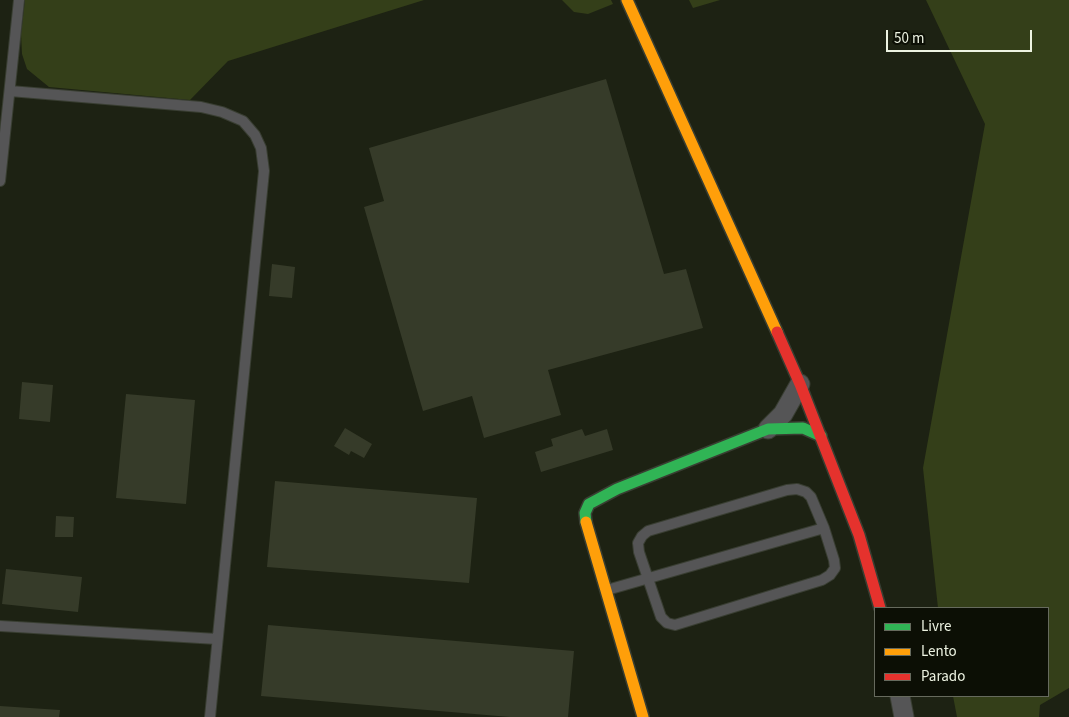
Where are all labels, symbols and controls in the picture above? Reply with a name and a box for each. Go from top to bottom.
scale bar [889,20,1035,52]
text: 50 m [894,28,924,49]
legend [874,607,1049,697]
text: Livre [921,616,951,637]
text: Lento [921,641,957,662]
text: Parado [921,666,965,687]

